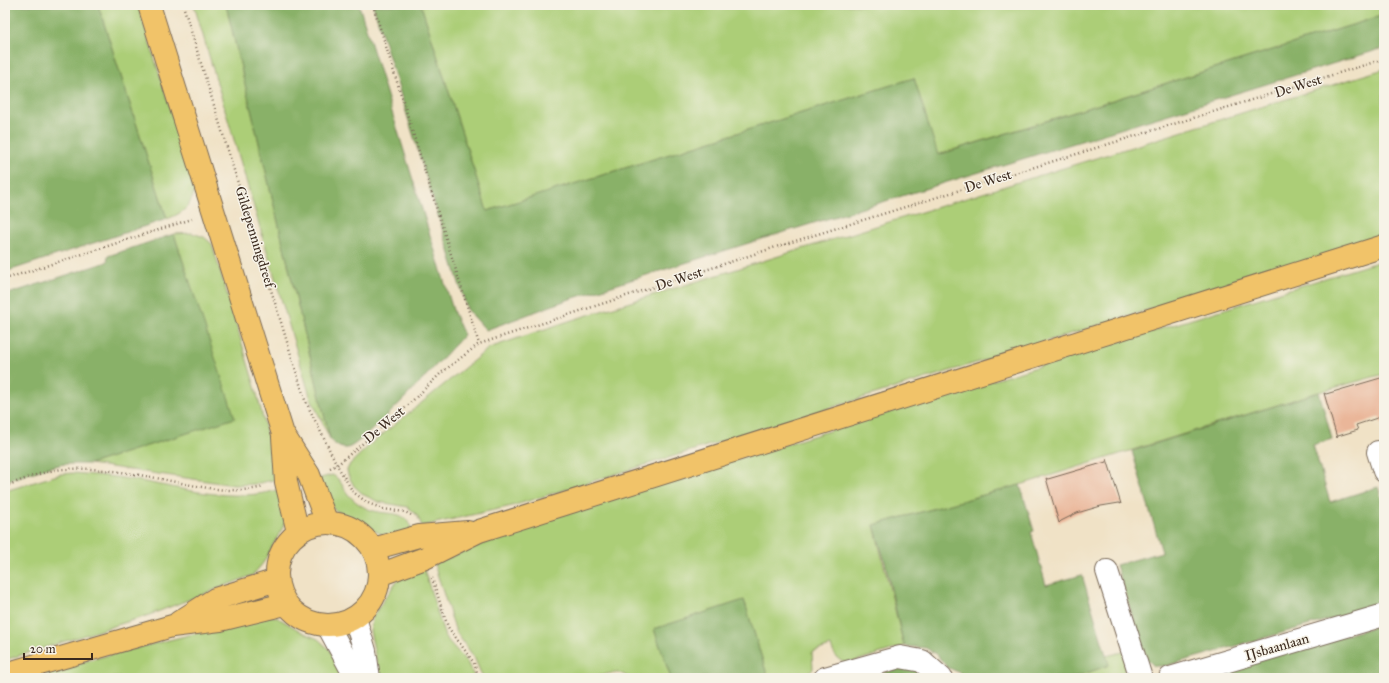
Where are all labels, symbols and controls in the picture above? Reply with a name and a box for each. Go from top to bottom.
street label: De West [1272,71,1324,101]
street label: De West [962,166,1014,196]
street label: Gildepenningdreef [231,184,279,292]
street label: De West [653,263,705,295]
street label: De West [360,403,408,447]
street label: IJsbaanlaan [1243,630,1312,665]
scale bar [24,635,92,661]
text: 20 m [30,642,56,656]

